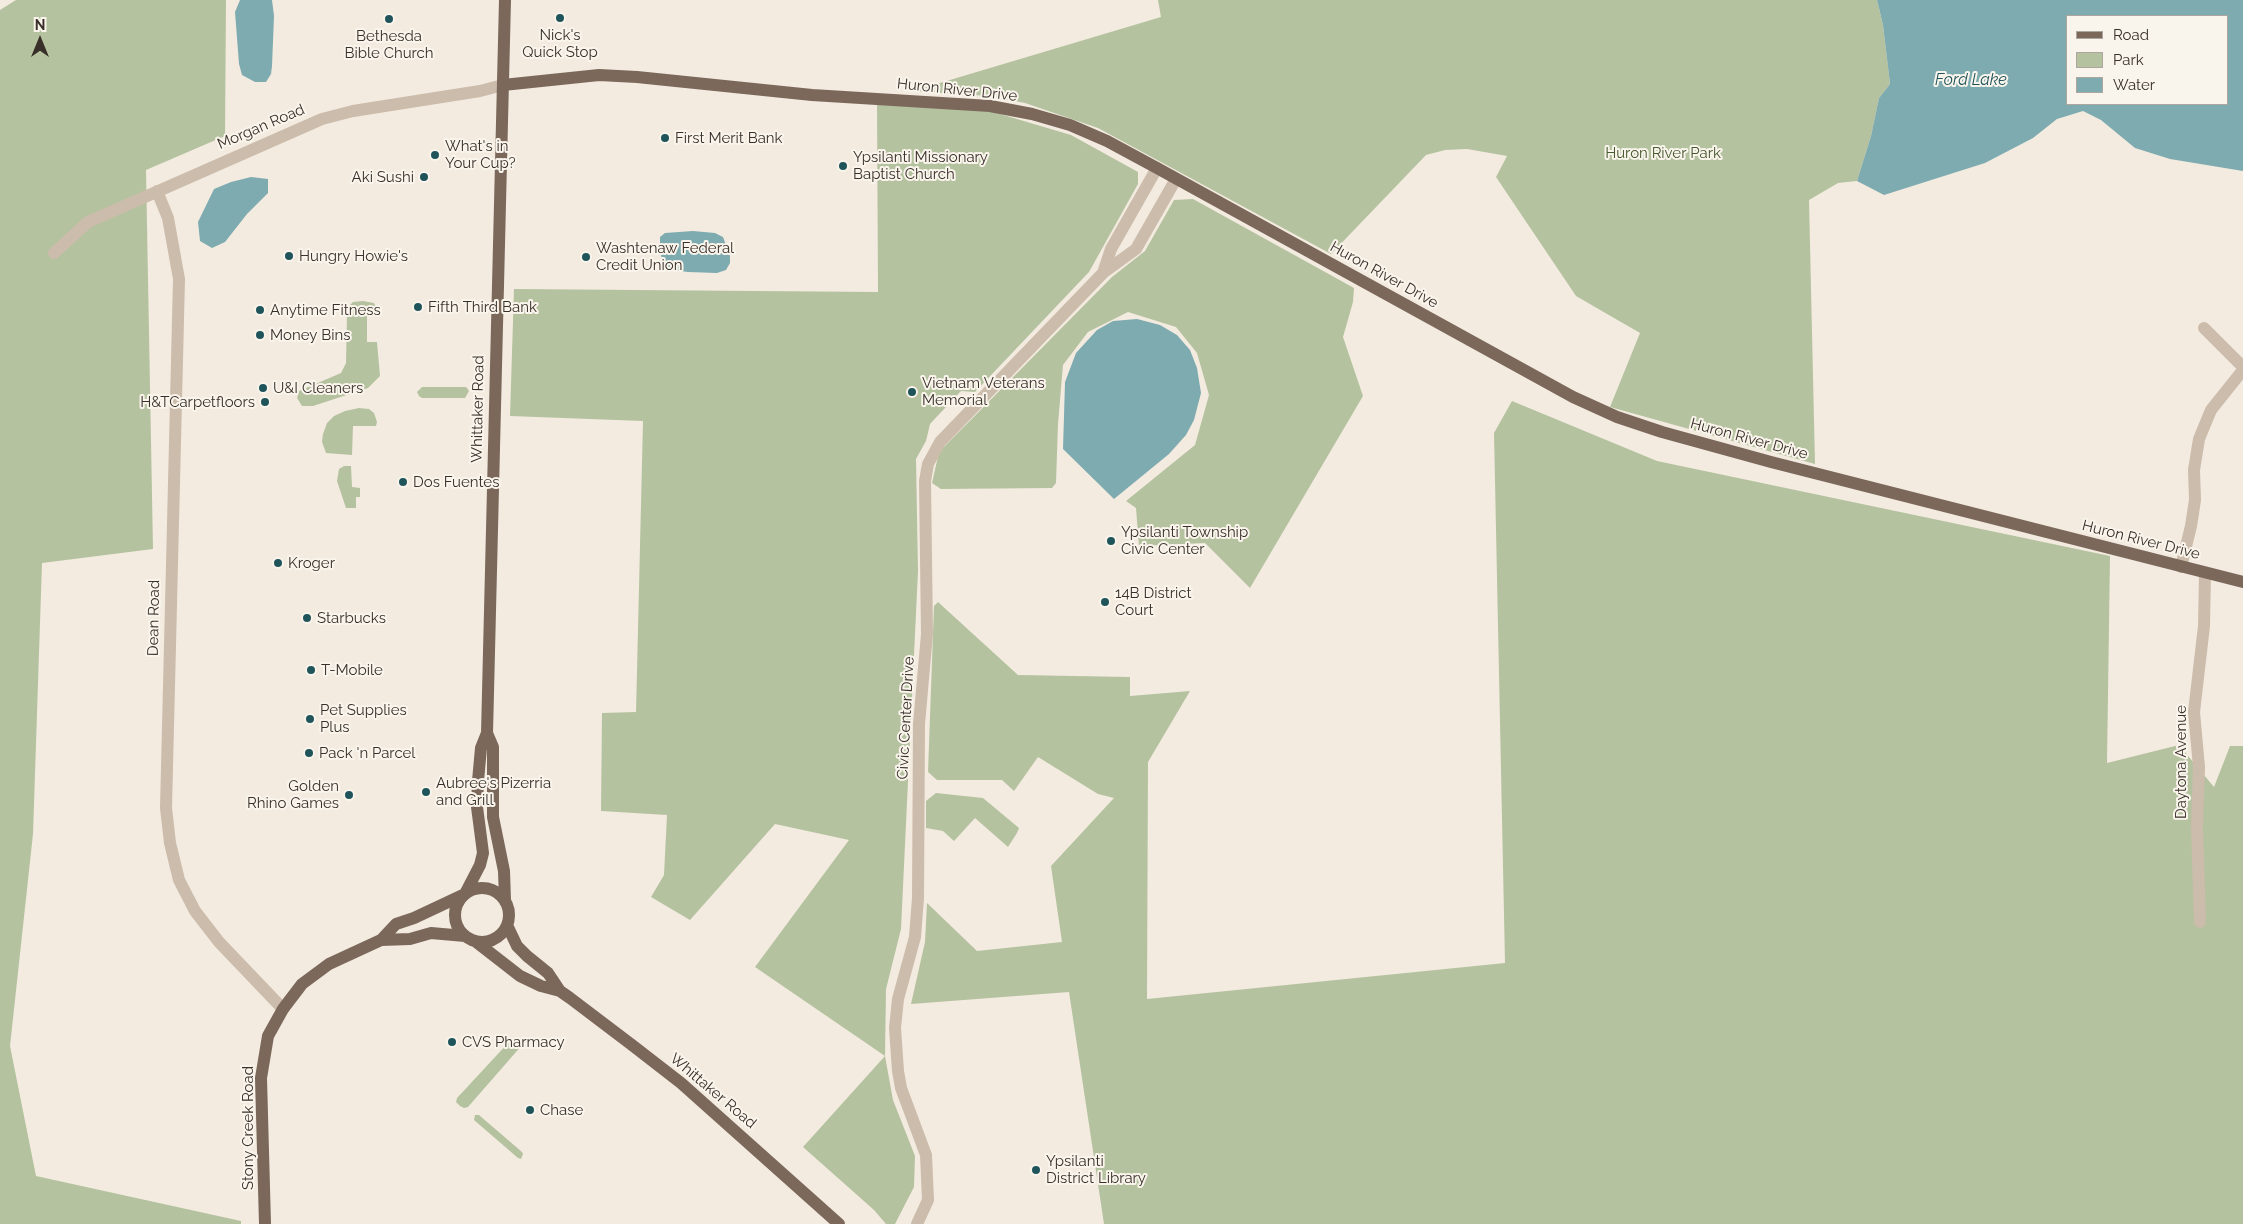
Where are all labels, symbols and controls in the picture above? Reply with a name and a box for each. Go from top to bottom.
marker: Nick's Quick Stop [554,12,566,24]
marker: Bethesda Bible Church [383,13,395,25]
north arrow [15,15,65,65]
legend [2066,15,2228,105]
text: N [35,17,45,33]
place label: Nick's Quick Stop [522,26,598,61]
text: Road [2113,26,2149,44]
place label: Bethesda Bible Church [344,27,434,62]
text: Park [2113,51,2144,69]
water label: Ford Lake [1935,70,2007,90]
street label: Huron River Drive [896,75,1018,105]
text: Water [2113,76,2155,94]
street label: Morgan Road [215,101,307,153]
place label: First Merit Bank [675,129,783,147]
marker: First Merit Bank [659,132,671,144]
place label: What's in Your Cup? [445,137,516,172]
park label: Huron River Park [1605,144,1721,162]
place label: Ypsilanti Missionary Baptist Church [853,148,988,183]
marker: What's in Your Cup? [429,149,441,161]
marker: Ypsilanti Missionary Baptist Church [837,160,849,172]
place label: Aki Sushi [352,168,414,186]
marker: Aki Sushi [418,171,430,183]
street label: Huron River Drive [1327,238,1441,312]
place label: Washtenaw Federal Credit Union [596,239,734,274]
place label: Hungry Howie's [299,247,408,265]
marker: Hungry Howie's [283,250,295,262]
marker: Washtenaw Federal Credit Union [580,251,592,263]
place label: Fifth Third Bank [428,298,537,316]
place label: Anytime Fitness [270,301,381,319]
marker: Fifth Third Bank [412,301,424,313]
marker: Anytime Fitness [254,304,266,316]
place label: Money Bins [270,326,350,344]
marker: Money Bins [254,329,266,341]
street label: Whittaker Road [468,355,488,463]
place label: Vietnam Veterans Memorial [922,374,1045,409]
place label: U&I Cleaners [273,379,363,397]
marker: U&I Cleaners [257,382,269,394]
marker: Vietnam Veterans Memorial [906,386,918,398]
place label: H&TCarpetfloors [140,393,255,411]
marker: H&TCarpetfloors [259,396,271,408]
street label: Huron River Drive [1688,415,1810,463]
place label: Dos Fuentes [413,473,499,491]
marker: Dos Fuentes [397,476,409,488]
street label: Huron River Drive [2080,517,2202,563]
place label: Ypsilanti Township Civic Center [1121,523,1248,558]
marker: Ypsilanti Township Civic Center [1105,535,1117,547]
place label: Kroger [288,554,335,572]
marker: Kroger [272,557,284,569]
street label: Dean Road [144,580,164,656]
place label: 14B District Court [1115,584,1191,619]
marker: 14B District Court [1099,596,1111,608]
place label: Starbucks [317,609,386,627]
marker: Starbucks [301,612,313,624]
street label: Civic Center Drive [894,656,918,780]
place label: T-Mobile [321,661,383,679]
marker: T-Mobile [305,664,317,676]
place label: Pet Supplies Plus [320,701,407,736]
street label: Daytona Avenue [2172,705,2190,819]
marker: Pet Supplies Plus [304,713,316,725]
place label: Pack 'n Parcel [319,744,415,762]
marker: Pack 'n Parcel [303,747,315,759]
place label: Aubree's Pizerria and Grill [436,774,551,809]
place label: Golden Rhino Games [247,777,339,812]
marker: Aubree's Pizerria and Grill [420,786,432,798]
marker: Golden Rhino Games [343,789,355,801]
place label: CVS Pharmacy [462,1033,565,1051]
marker: CVS Pharmacy [446,1036,458,1048]
street label: Whittaker Road [666,1050,760,1132]
street label: Stony Creek Road [239,1066,257,1190]
place label: Chase [540,1101,583,1119]
marker: Chase [524,1104,536,1116]
place label: Ypsilanti District Library [1046,1152,1146,1187]
marker: Ypsilanti District Library [1030,1164,1042,1176]

